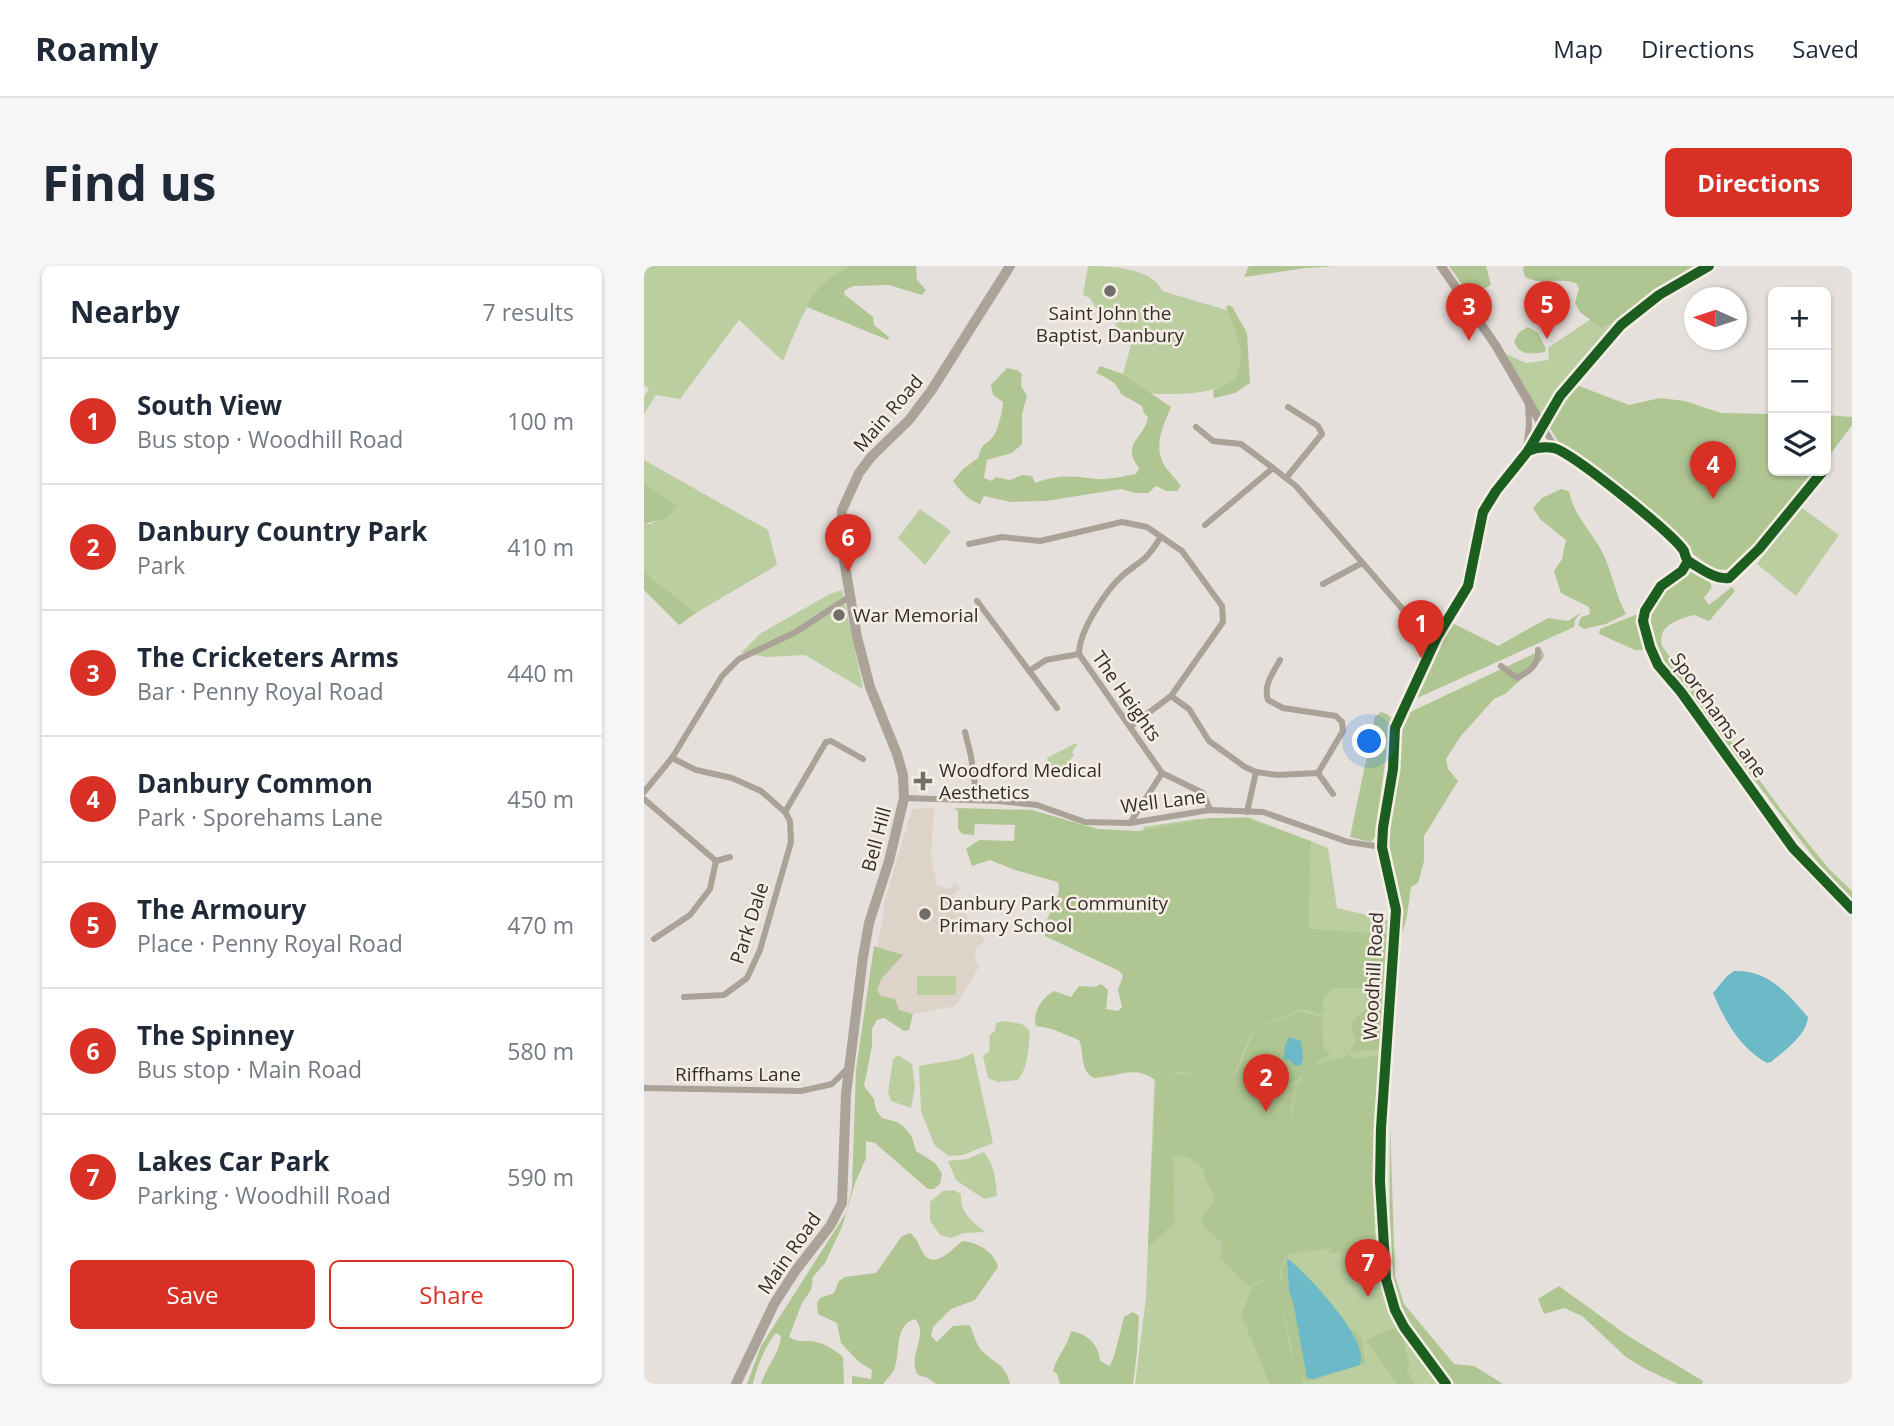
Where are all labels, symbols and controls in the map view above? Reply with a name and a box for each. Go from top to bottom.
text: Roamly [35,26,158,71]
text: Map [1553,32,1603,65]
text: Directions [1641,32,1754,65]
text: Saved [1792,32,1859,65]
button: Directions [1665,148,1852,217]
text: Find us [42,149,216,215]
pin: 5 [1524,281,1570,339]
marker: Saint John the Baptist, Danbury [1102,283,1118,299]
pin: 3 [1446,283,1492,341]
north arrow [1684,287,1747,350]
map controls [1768,287,1831,476]
button: + [1768,287,1831,350]
text: Nearby [70,291,180,332]
text: 7 results [483,296,574,328]
place label: Saint John the Baptist, Danbury [1036,300,1185,348]
button: − [1768,350,1831,413]
street label: Main Road [847,369,929,457]
text: South View [137,387,282,423]
text: 1 [86,405,100,437]
text: 100 m [507,405,574,437]
button: layers [1768,413,1831,476]
text: Bus stop · Woodhill Road [137,423,403,455]
pin: 4 [1690,441,1736,499]
text: Danbury Country Park [137,513,427,549]
pin: 6 [825,514,871,572]
text: 2 [86,531,100,563]
text: 410 m [507,531,574,563]
text: Park [137,549,185,581]
pin: 1 [1398,600,1444,658]
place label: War Memorial [853,602,979,628]
marker: War Memorial [831,607,847,623]
text: The Cricketers Arms [137,639,399,675]
street label: The Heights [1086,646,1168,746]
street label: Sporehams Lane [1665,647,1773,783]
text: 3 [86,657,100,689]
text: 440 m [507,657,574,689]
text: Bar · Penny Royal Road [137,675,384,707]
your location [1352,724,1386,758]
place label: Woodford Medical Aesthetics [939,757,1102,805]
text: Danbury Common [137,765,373,801]
marker: Woodford Medical Aesthetics [913,771,933,791]
text: 4 [86,783,100,815]
text: 450 m [507,783,574,815]
street label: Well Lane [1119,783,1207,819]
text: Park · Sporehams Lane [137,801,383,833]
street label: Bell Hill [855,804,897,874]
street label: Park Dale [724,879,774,967]
place label: Danbury Park Community Primary School [939,890,1169,938]
text: The Armoury [137,891,306,927]
marker: Danbury Park Community Primary School [917,906,933,922]
text: 5 [86,909,100,941]
text: 470 m [507,909,574,941]
street label: Woodhill Road [1357,911,1389,1041]
text: Place · Penny Royal Road [137,927,403,959]
text: The Spinney [137,1017,294,1053]
text: 6 [86,1035,100,1067]
text: 580 m [507,1035,574,1067]
text: Bus stop · Main Road [137,1053,362,1085]
pin: 2 [1243,1054,1289,1112]
street label: Riffhams Lane [675,1061,801,1087]
text: Lakes Car Park [137,1143,329,1179]
text: 7 [86,1161,100,1193]
text: 590 m [507,1161,574,1193]
text: Parking · Woodhill Road [137,1179,391,1211]
street label: Main Road [751,1207,827,1299]
pin: 7 [1345,1239,1391,1297]
button: Save [70,1260,315,1329]
button: Share [329,1260,574,1329]

